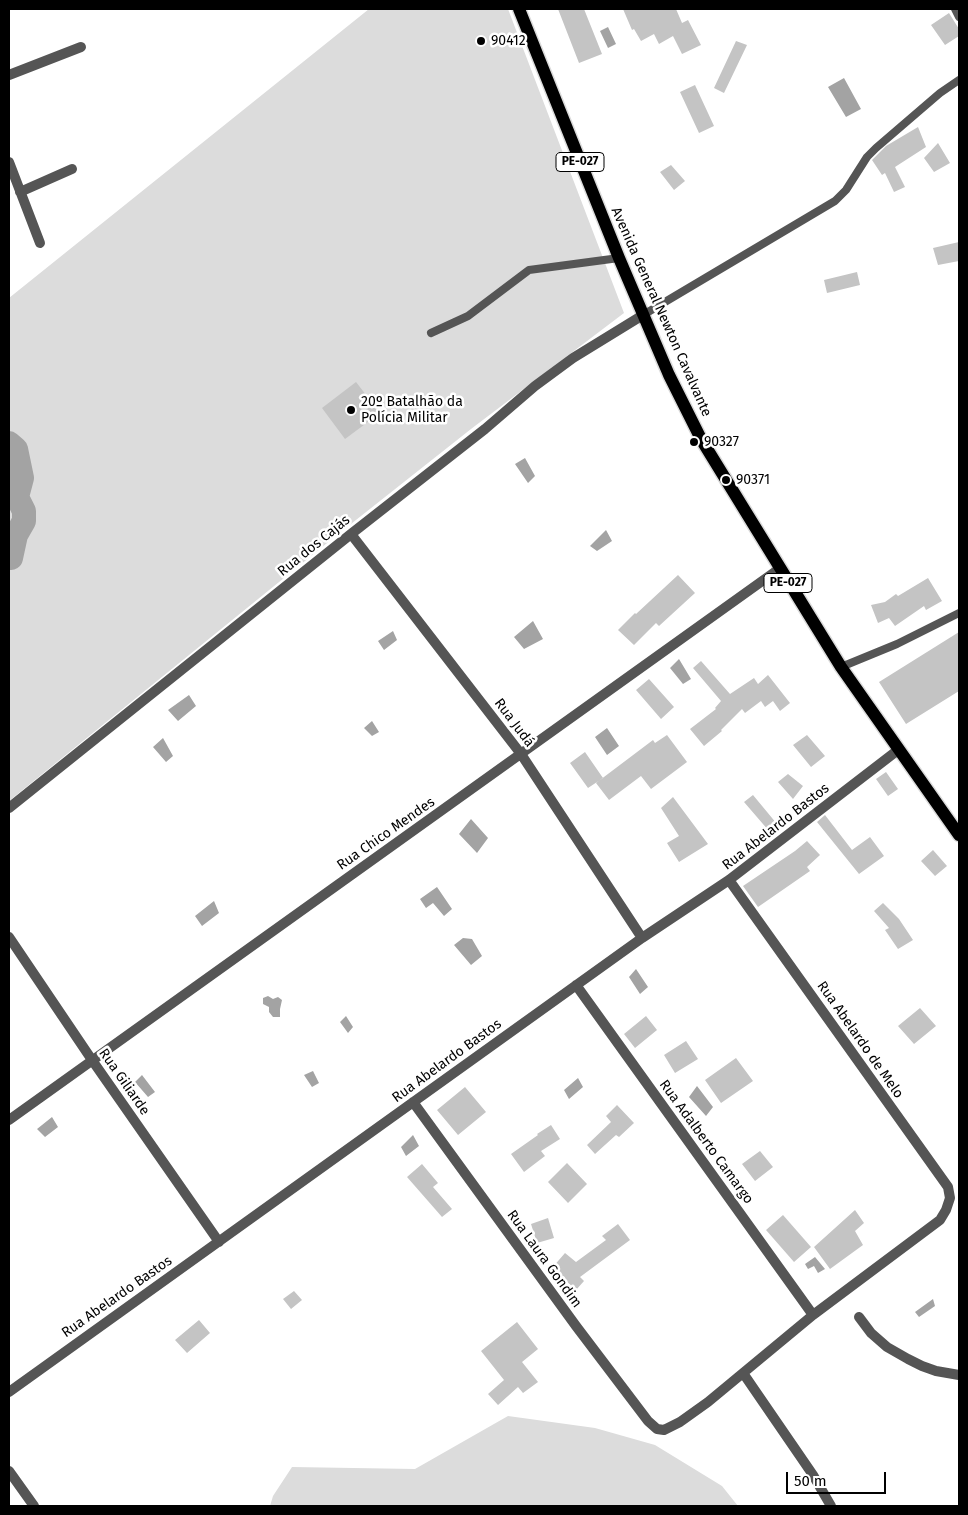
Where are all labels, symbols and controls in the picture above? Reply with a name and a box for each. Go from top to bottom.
place label: 90412 [491,33,526,49]
marker: 90412 [475,35,487,47]
road number: PE-027 [556,152,604,172]
street label: Avenida General Newton Cavalvante [607,205,715,419]
place label: 20º Batalhão da Polícia Militar [361,394,463,427]
marker: 20º Batalhão da Polícia Militar [345,404,357,416]
place label: 90327 [704,434,739,450]
marker: 90327 [688,436,700,448]
place label: 90371 [736,472,770,488]
marker: 90371 [720,474,732,486]
street label: Rua dos Cajás [275,512,353,580]
road number: PE-027 [764,574,812,592]
street label: Rua Judá [490,695,538,751]
street label: Rua Abelardo Bastos [719,780,833,874]
street label: Rua Chico Mendes [334,794,438,874]
street label: Rua Abelardo de Melo [813,978,907,1102]
street label: Rua Abelardo Bastos [389,1016,505,1106]
street label: Rua Giliarde [95,1045,153,1119]
street label: Rua Adalberto Camargo [655,1077,757,1207]
street label: Rua Laura Gondim [503,1207,585,1311]
street label: Rua Abelardo Bastos [59,1253,175,1341]
scale bar [788,1462,888,1494]
text: 50 m [794,1472,827,1490]

